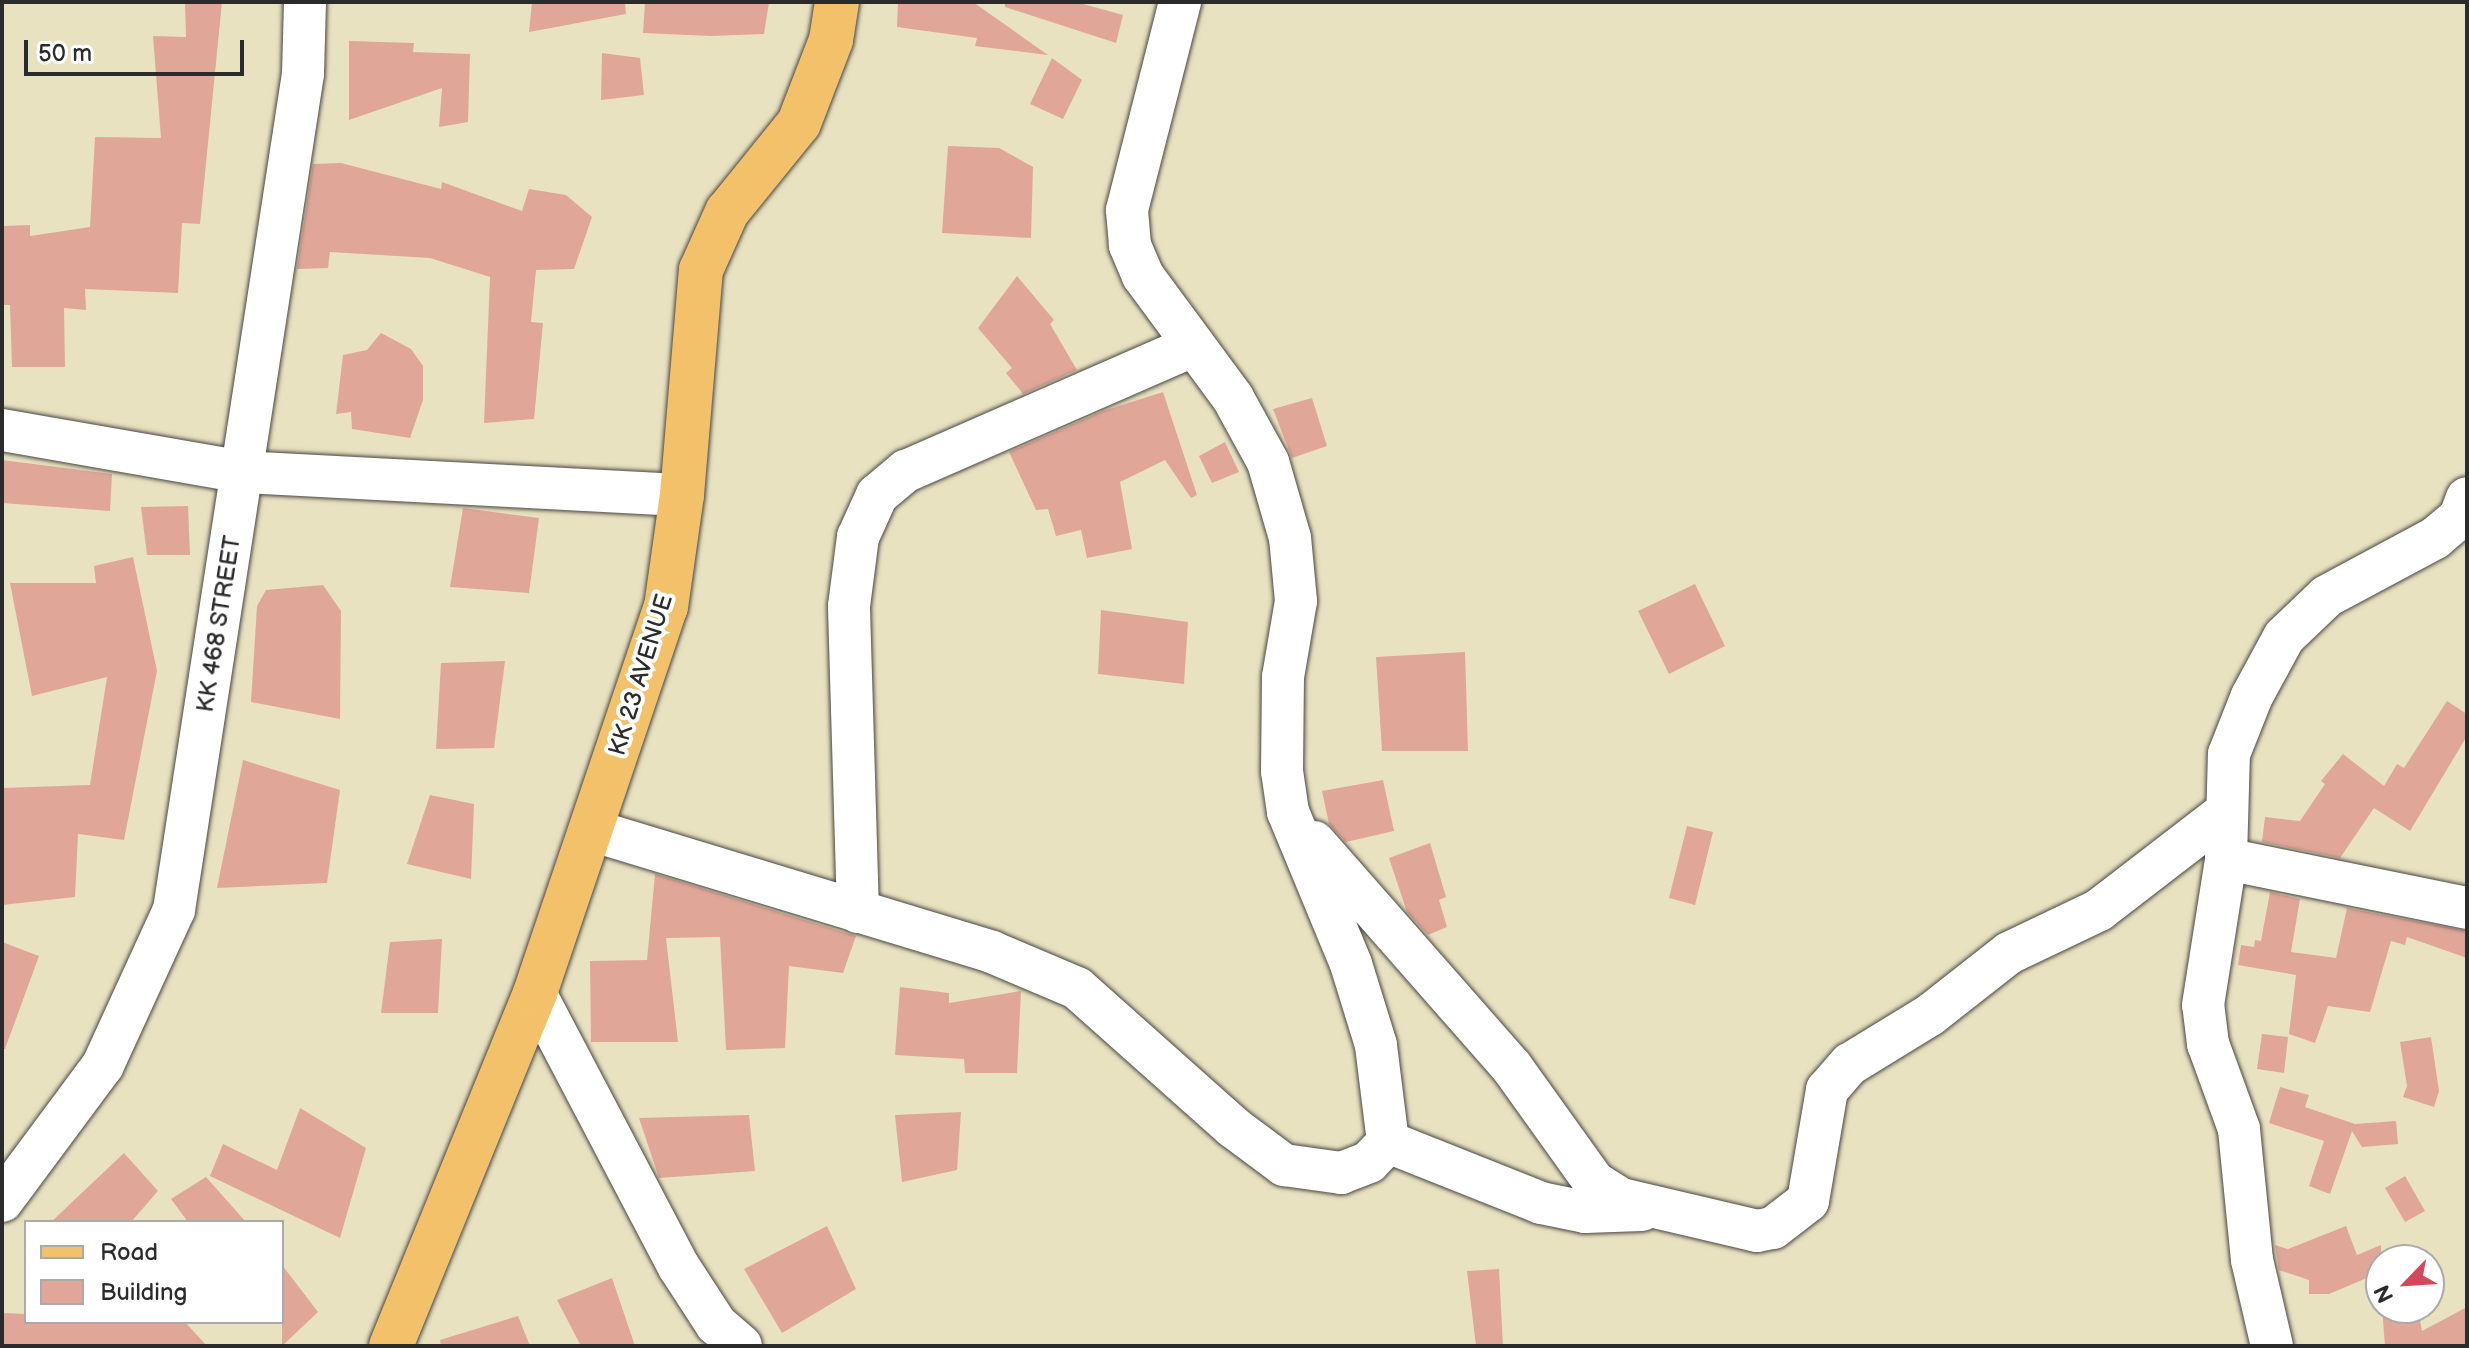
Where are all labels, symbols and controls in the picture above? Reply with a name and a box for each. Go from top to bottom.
scale bar [28,24,248,74]
text: 50 m [38,39,92,68]
street label: KK 468 STREET [191,533,247,715]
street label: KK 23 AVENUE [603,591,679,759]
legend [24,1220,284,1324]
text: Road [100,1238,158,1267]
north arrow [2365,1244,2445,1324]
text: Building [100,1278,187,1307]
text: N [2369,1280,2400,1307]

